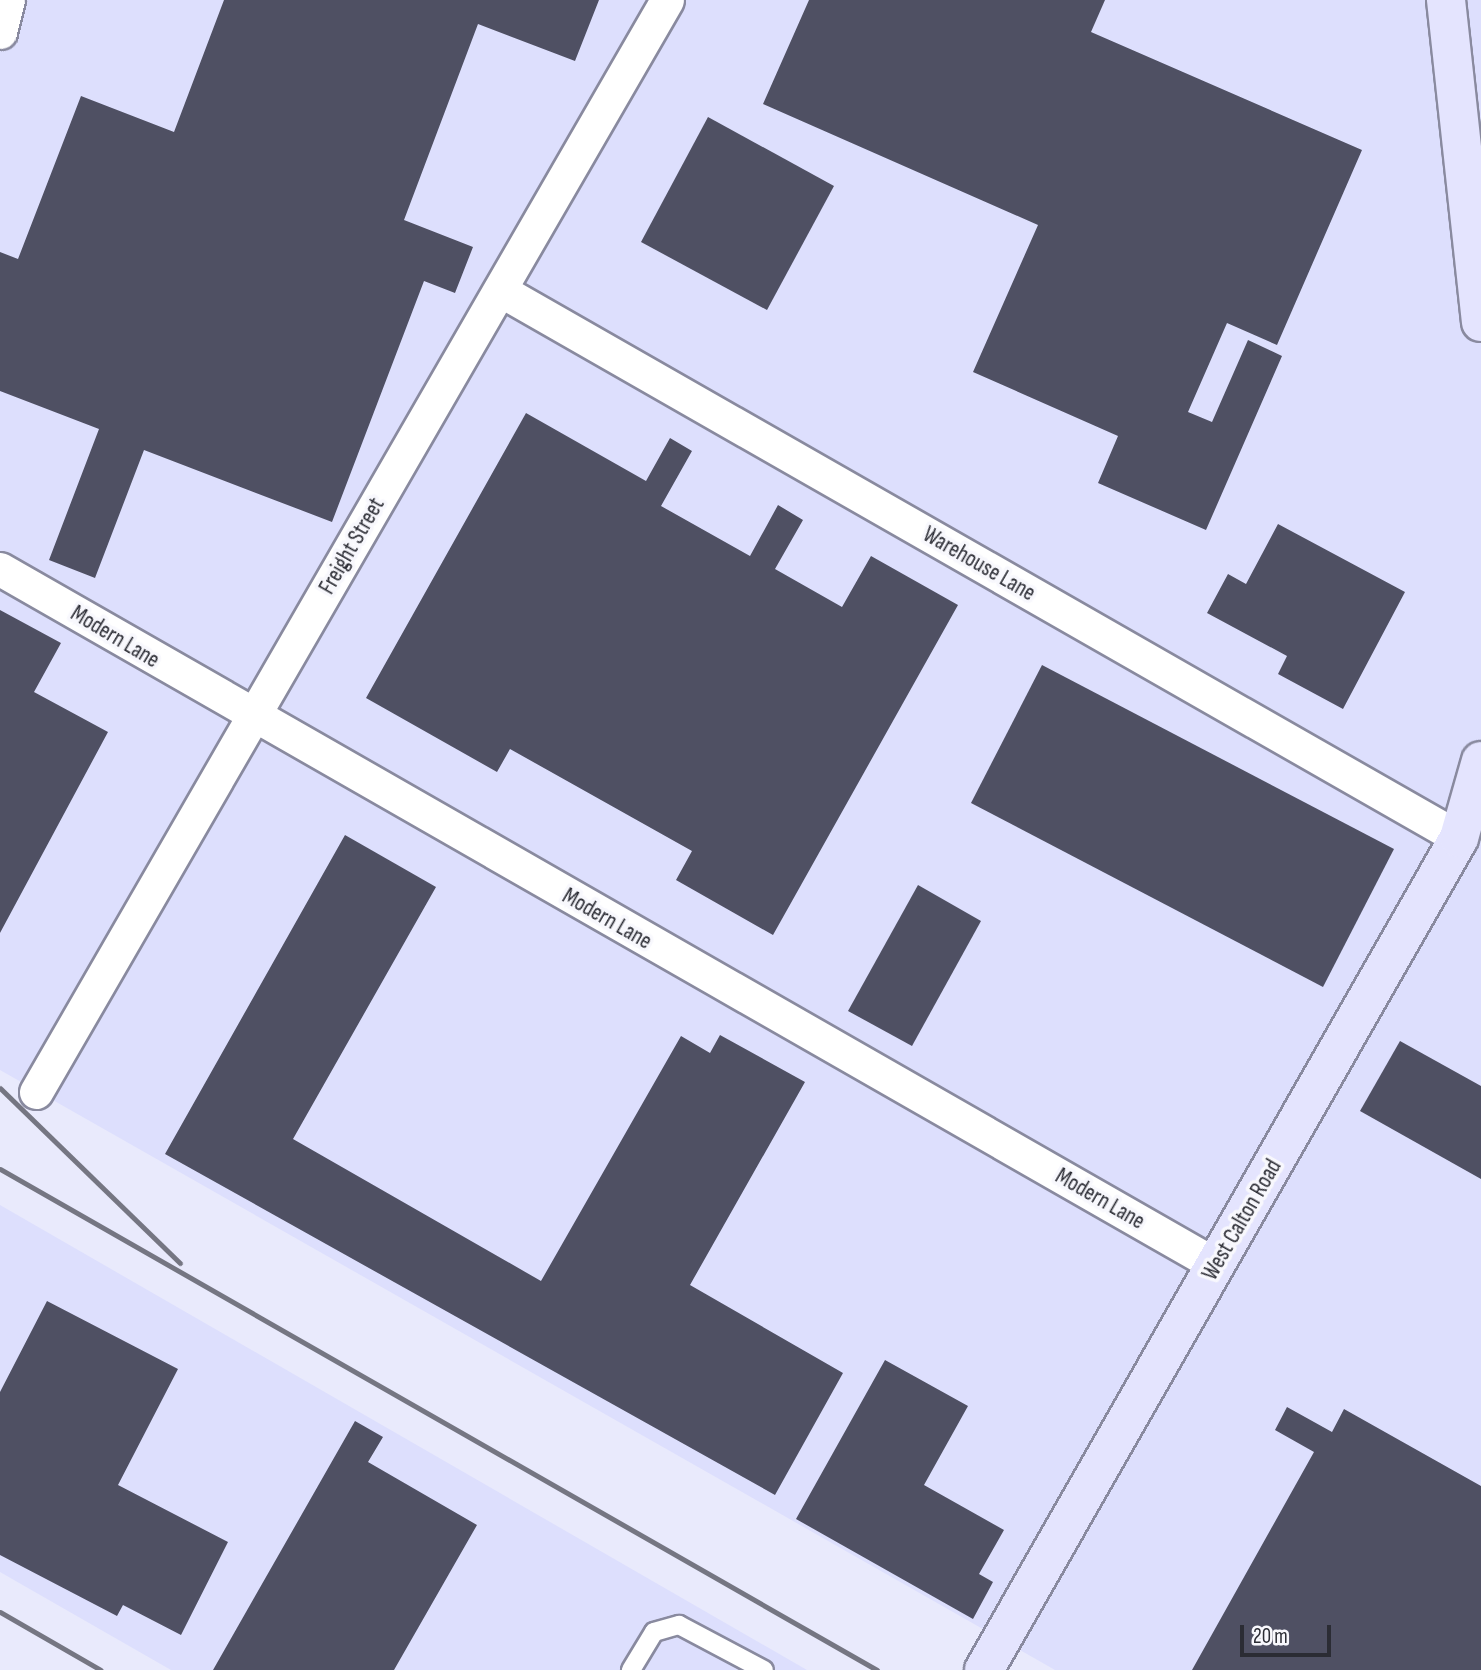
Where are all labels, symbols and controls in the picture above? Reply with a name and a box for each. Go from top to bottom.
street label: Freight Street [313,493,391,599]
street label: Warehouse Lane [918,521,1040,607]
street label: Modern Lane [66,600,164,674]
street label: Modern Lane [557,882,657,956]
street label: West Calton Road [1196,1155,1288,1285]
street label: Modern Lane [1050,1162,1150,1236]
scale bar [1243,1610,1334,1654]
text: 20 m [1253,1624,1288,1649]

